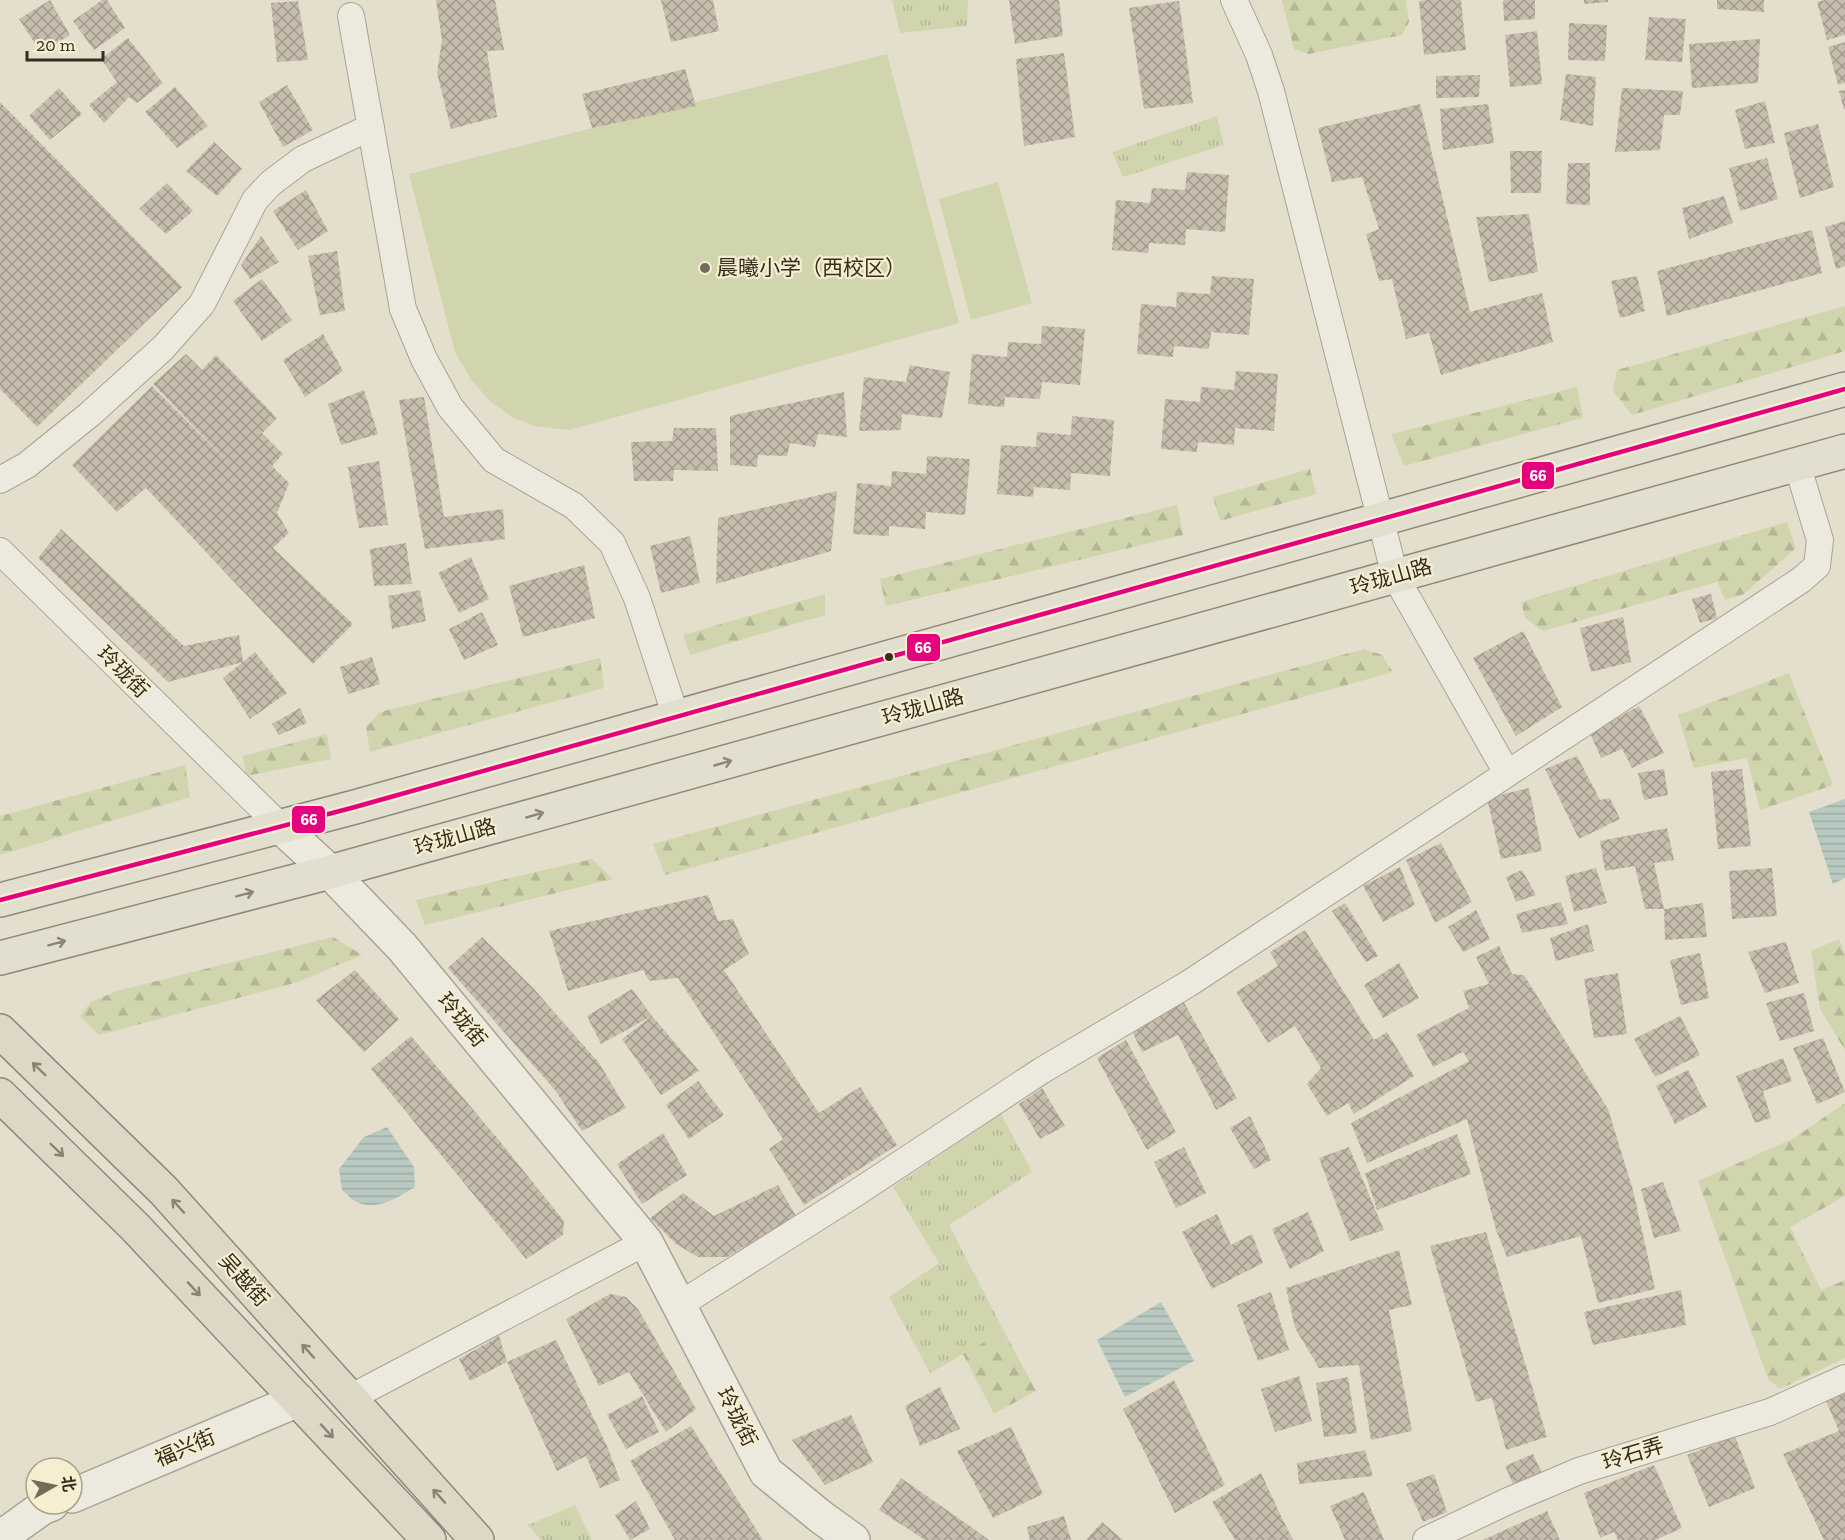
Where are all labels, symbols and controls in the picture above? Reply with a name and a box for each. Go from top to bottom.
scale bar [27,24,104,62]
text: 20 m [36,34,76,56]
place label: 晨曦小学（西校区） [717,255,906,280]
marker: 晨曦小学（西校区） [698,261,712,275]
line badge: 66 [1521,461,1555,490]
text: 66 [1529,466,1547,485]
street label: 玲珑山路 [1347,553,1435,600]
line badge: 66 [906,633,941,662]
text: 66 [914,638,932,657]
street label: 玲珑街 [92,641,154,703]
unlabelled marker [883,651,895,663]
street label: 玲珑山路 [879,683,967,730]
one-way arrow [713,757,732,768]
line badge: 66 [291,805,326,834]
one-way arrow [525,809,544,820]
text: 66 [300,810,318,829]
street label: 玲珑山路 [411,813,499,860]
one-way arrow [235,888,254,900]
one-way arrow [47,937,66,949]
street label: 玲珑街 [433,988,492,1052]
one-way arrow [32,1062,47,1076]
one-way arrow [49,1143,64,1158]
one-way arrow [171,1199,185,1214]
street label: 吴越街 [214,1248,275,1311]
one-way arrow [186,1282,201,1297]
one-way arrow [301,1344,315,1359]
street label: 玲珑街 [712,1383,763,1451]
street label: 福兴街 [151,1424,219,1471]
one-way arrow [320,1424,334,1439]
street label: 玲石弄 [1599,1432,1667,1475]
north arrow [24,1456,84,1516]
text: 北 [58,1474,79,1493]
one-way arrow [432,1489,446,1504]

